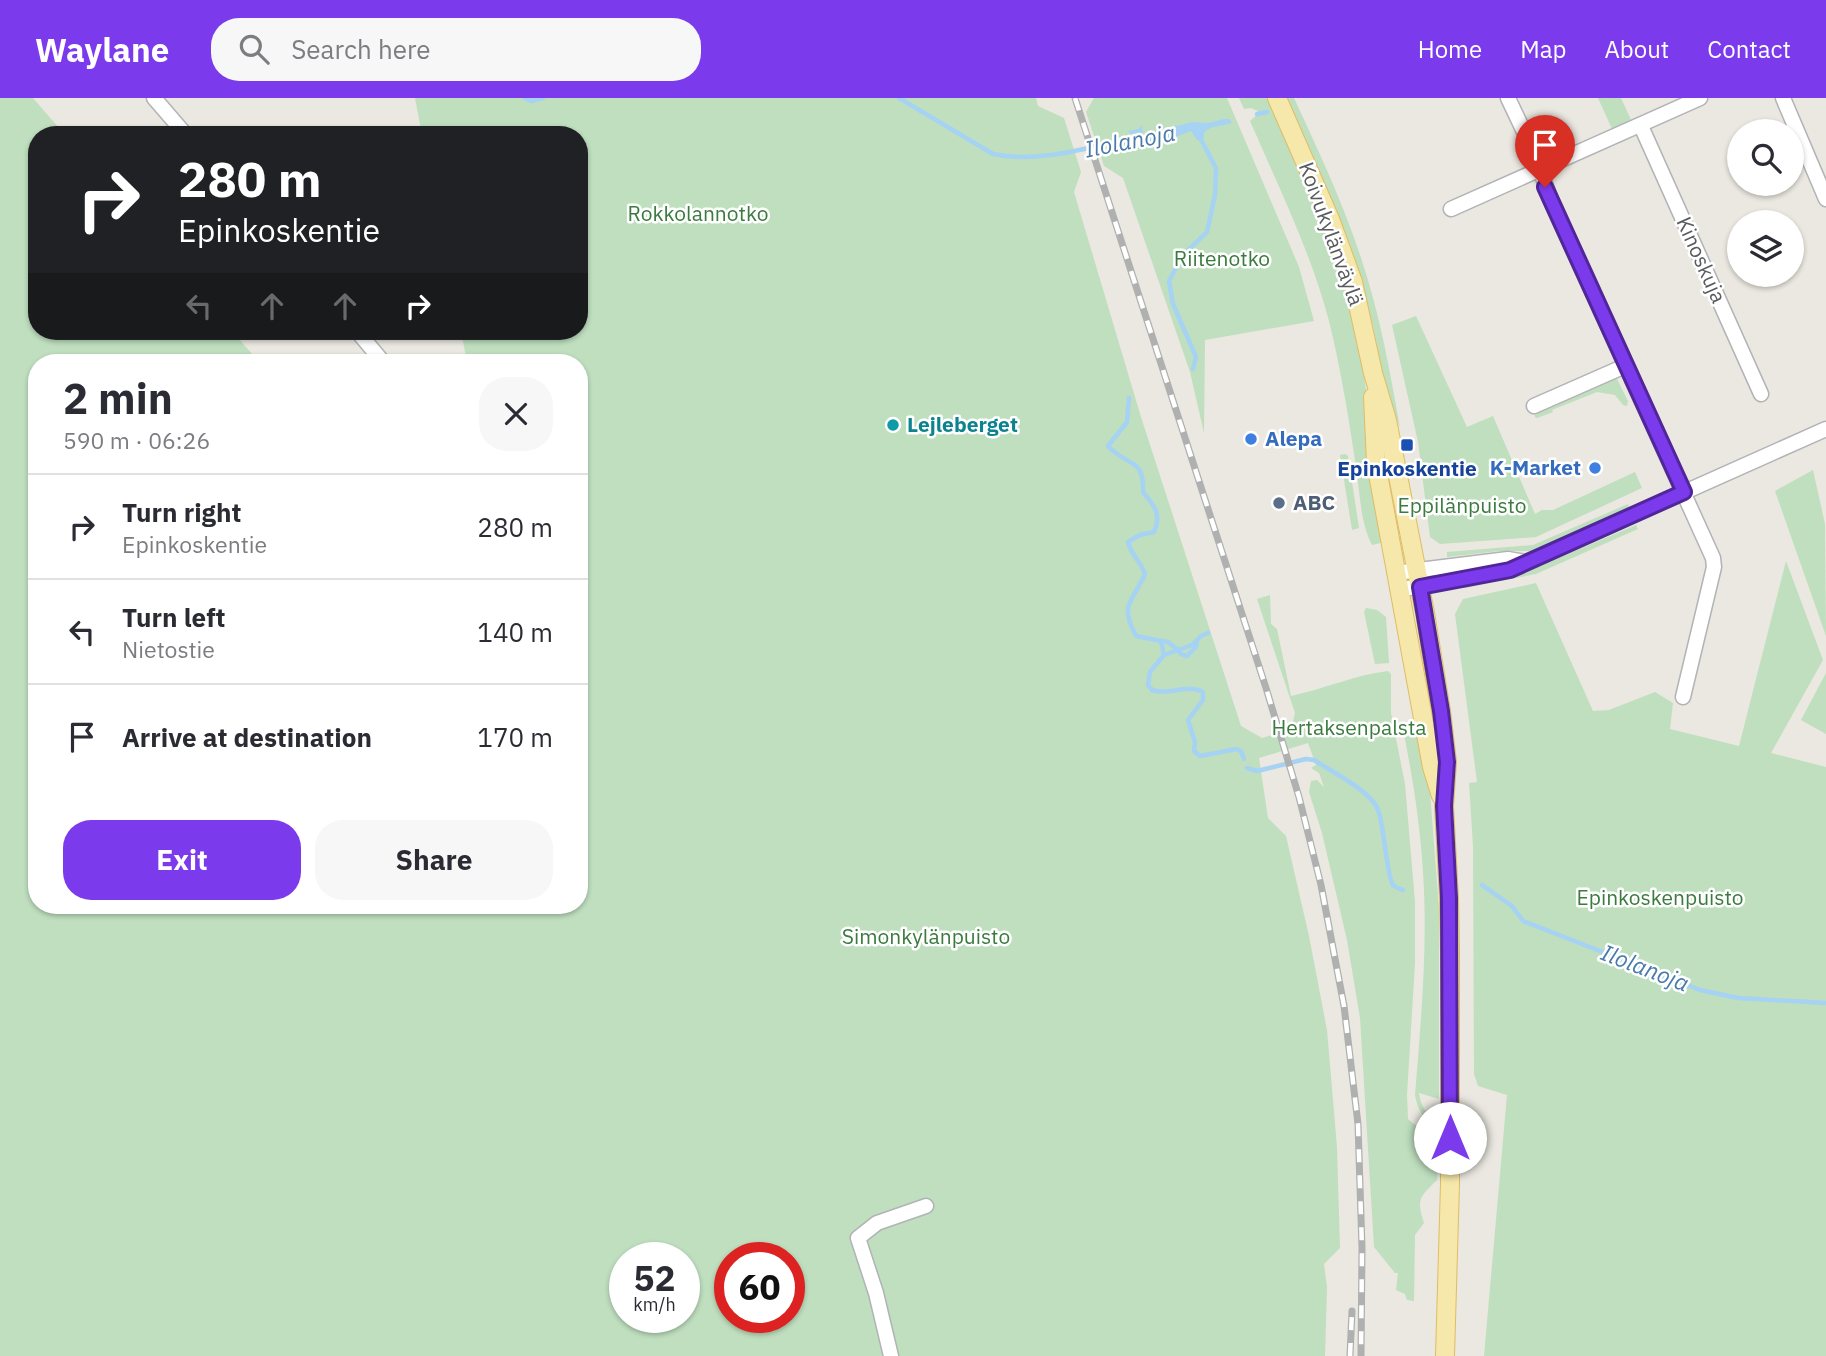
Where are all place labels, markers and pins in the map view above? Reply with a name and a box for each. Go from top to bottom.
pin [1515,115,1575,187]
place label: Lejleberget [907,410,1018,438]
marker: Lejleberget [885,417,901,433]
place label: Alepa [1265,424,1322,452]
marker: Alepa [1243,431,1259,447]
marker: Epinkoskentie [1399,437,1415,453]
place label: K-Market [1490,453,1581,481]
place label: Epinkoskentie [1337,454,1477,482]
marker: K-Market [1587,460,1603,476]
place label: ABC [1293,488,1335,516]
marker: ABC [1271,495,1287,511]

